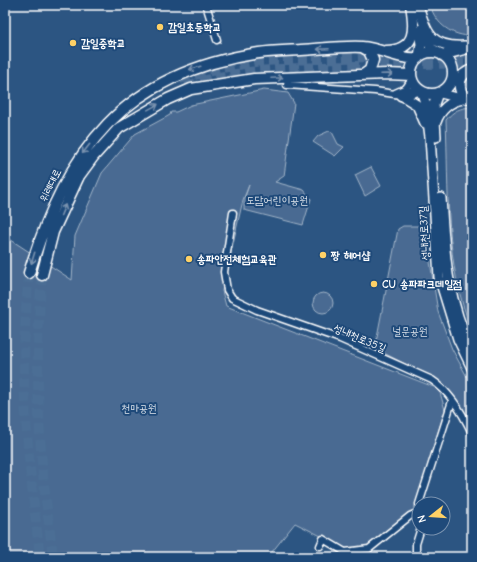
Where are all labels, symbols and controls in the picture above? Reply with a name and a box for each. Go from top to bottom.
place label: 감일초등학교 [168,21,221,34]
marker: 감일초등학교 [155,22,165,32]
place label: 감일중학교 [81,37,125,50]
marker: 감일중학교 [68,38,78,48]
one-way arrow [317,46,330,53]
one-way arrow [189,65,202,72]
one-way arrow [380,70,393,78]
one-way arrow [270,74,283,81]
one-way arrow [146,103,158,111]
one-way arrow [82,143,91,154]
street label: 위례대로 [37,166,64,204]
park label: 도담어린이공원 [246,194,308,207]
one-way arrow [59,205,67,217]
street label: 성내천로37길 [417,205,432,261]
place label: 짱 헤어샵 [330,249,370,262]
marker: 짱 헤어샵 [318,250,328,260]
one-way arrow [29,251,36,264]
place label: 송파안전체험교육관 [197,253,277,266]
marker: 송파안전체험교육관 [184,254,194,264]
place label: CU 송파파크데일점 [382,278,462,291]
marker: CU 송파파크데일점 [369,279,379,289]
street label: 성내천로35길 [332,322,388,355]
park label: 널문공원 [392,325,428,338]
park label: 천마공원 [121,402,157,415]
north arrow [411,496,451,536]
text: N [415,513,429,524]

